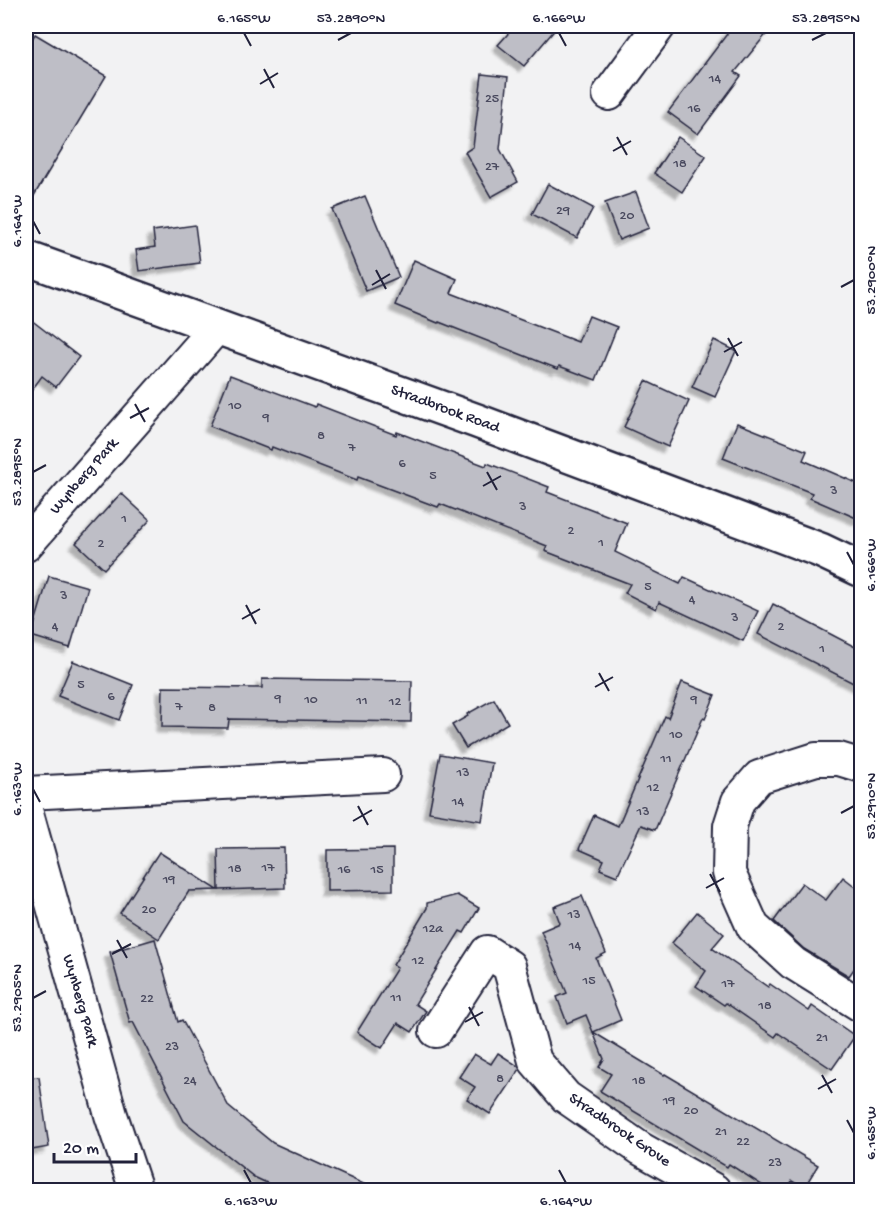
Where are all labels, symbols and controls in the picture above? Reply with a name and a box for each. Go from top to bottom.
text: 6.165°W [217,10,271,28]
text: 53.2890°N [317,10,385,28]
text: 6.166°W [532,10,586,28]
text: 53.2895°N [792,10,860,28]
house number: 14 [708,71,722,88]
house number: 25 [485,91,499,108]
house number: 16 [687,101,701,118]
house number: 18 [672,156,687,173]
house number: 27 [485,159,500,176]
text: 6.164°W [9,194,27,247]
house number: 29 [556,203,570,220]
house number: 20 [620,208,634,225]
text: 53.2900°N [863,245,881,314]
street label: Stradbrook Road [388,381,504,439]
house number: 10 [227,398,242,415]
house number: 9 [261,410,270,427]
house number: 8 [317,428,325,445]
street label: Wynberg Park [47,434,125,519]
text: 53.2895°N [9,438,27,506]
house number: 7 [347,440,356,457]
house number: 6 [398,456,406,473]
house number: 5 [429,468,437,485]
house number: 3 [829,483,838,500]
house number: 3 [518,499,527,516]
house number: 1 [120,511,127,528]
house number: 2 [568,523,575,540]
house number: 1 [597,535,604,552]
house number: 2 [98,536,105,553]
text: 6.166°W [863,538,881,592]
house number: 5 [644,579,652,596]
house number: 3 [59,588,68,605]
house number: 4 [689,592,696,609]
house number: 3 [730,610,739,627]
house number: 4 [52,619,59,636]
house number: 2 [778,619,785,636]
house number: 1 [818,641,825,658]
house number: 5 [77,677,85,694]
house number: 6 [107,689,115,706]
house number: 9 [273,691,282,708]
house number: 10 [303,692,318,709]
house number: 9 [689,692,698,709]
house number: 11 [355,693,368,710]
house number: 12 [388,694,401,711]
house number: 7 [174,699,183,716]
house number: 8 [208,700,216,717]
house number: 10 [668,727,683,744]
house number: 11 [659,751,672,768]
text: 6.163°W [9,762,27,816]
house number: 13 [456,765,469,782]
text: 53.2910°N [863,773,881,839]
house number: 12 [646,780,659,797]
house number: 14 [451,794,465,811]
house number: 13 [636,804,649,821]
house number: 17 [261,860,275,877]
house number: 18 [227,861,242,878]
house number: 16 [337,862,351,879]
house number: 15 [369,862,384,879]
house number: 19 [162,872,175,889]
house number: 20 [142,902,156,919]
house number: 13 [567,907,580,924]
house number: 12a [422,921,444,938]
house number: 14 [568,938,582,955]
street label: Wynberg Park [57,953,102,1051]
house number: 12 [411,953,424,970]
text: 53.2905°N [9,964,27,1032]
house number: 15 [581,973,596,990]
house number: 17 [721,976,735,993]
house number: 11 [389,990,402,1007]
house number: 22 [140,991,154,1008]
house number: 18 [757,998,772,1015]
house number: 21 [816,1030,828,1047]
house number: 23 [165,1039,179,1056]
house number: 8 [496,1071,504,1088]
house number: 24 [183,1073,197,1090]
house number: 18 [631,1073,646,1090]
street label: Stradbrook Grove [564,1090,674,1173]
house number: 19 [662,1093,675,1110]
house number: 20 [684,1103,698,1120]
text: 6.165°W [863,1106,881,1160]
house number: 21 [715,1124,727,1141]
scale bar [54,1126,136,1164]
house number: 22 [736,1134,750,1151]
text: 20 m [63,1139,99,1160]
house number: 23 [768,1155,782,1172]
text: 6.163°W [224,1193,278,1211]
text: 6.164°W [540,1193,593,1211]

